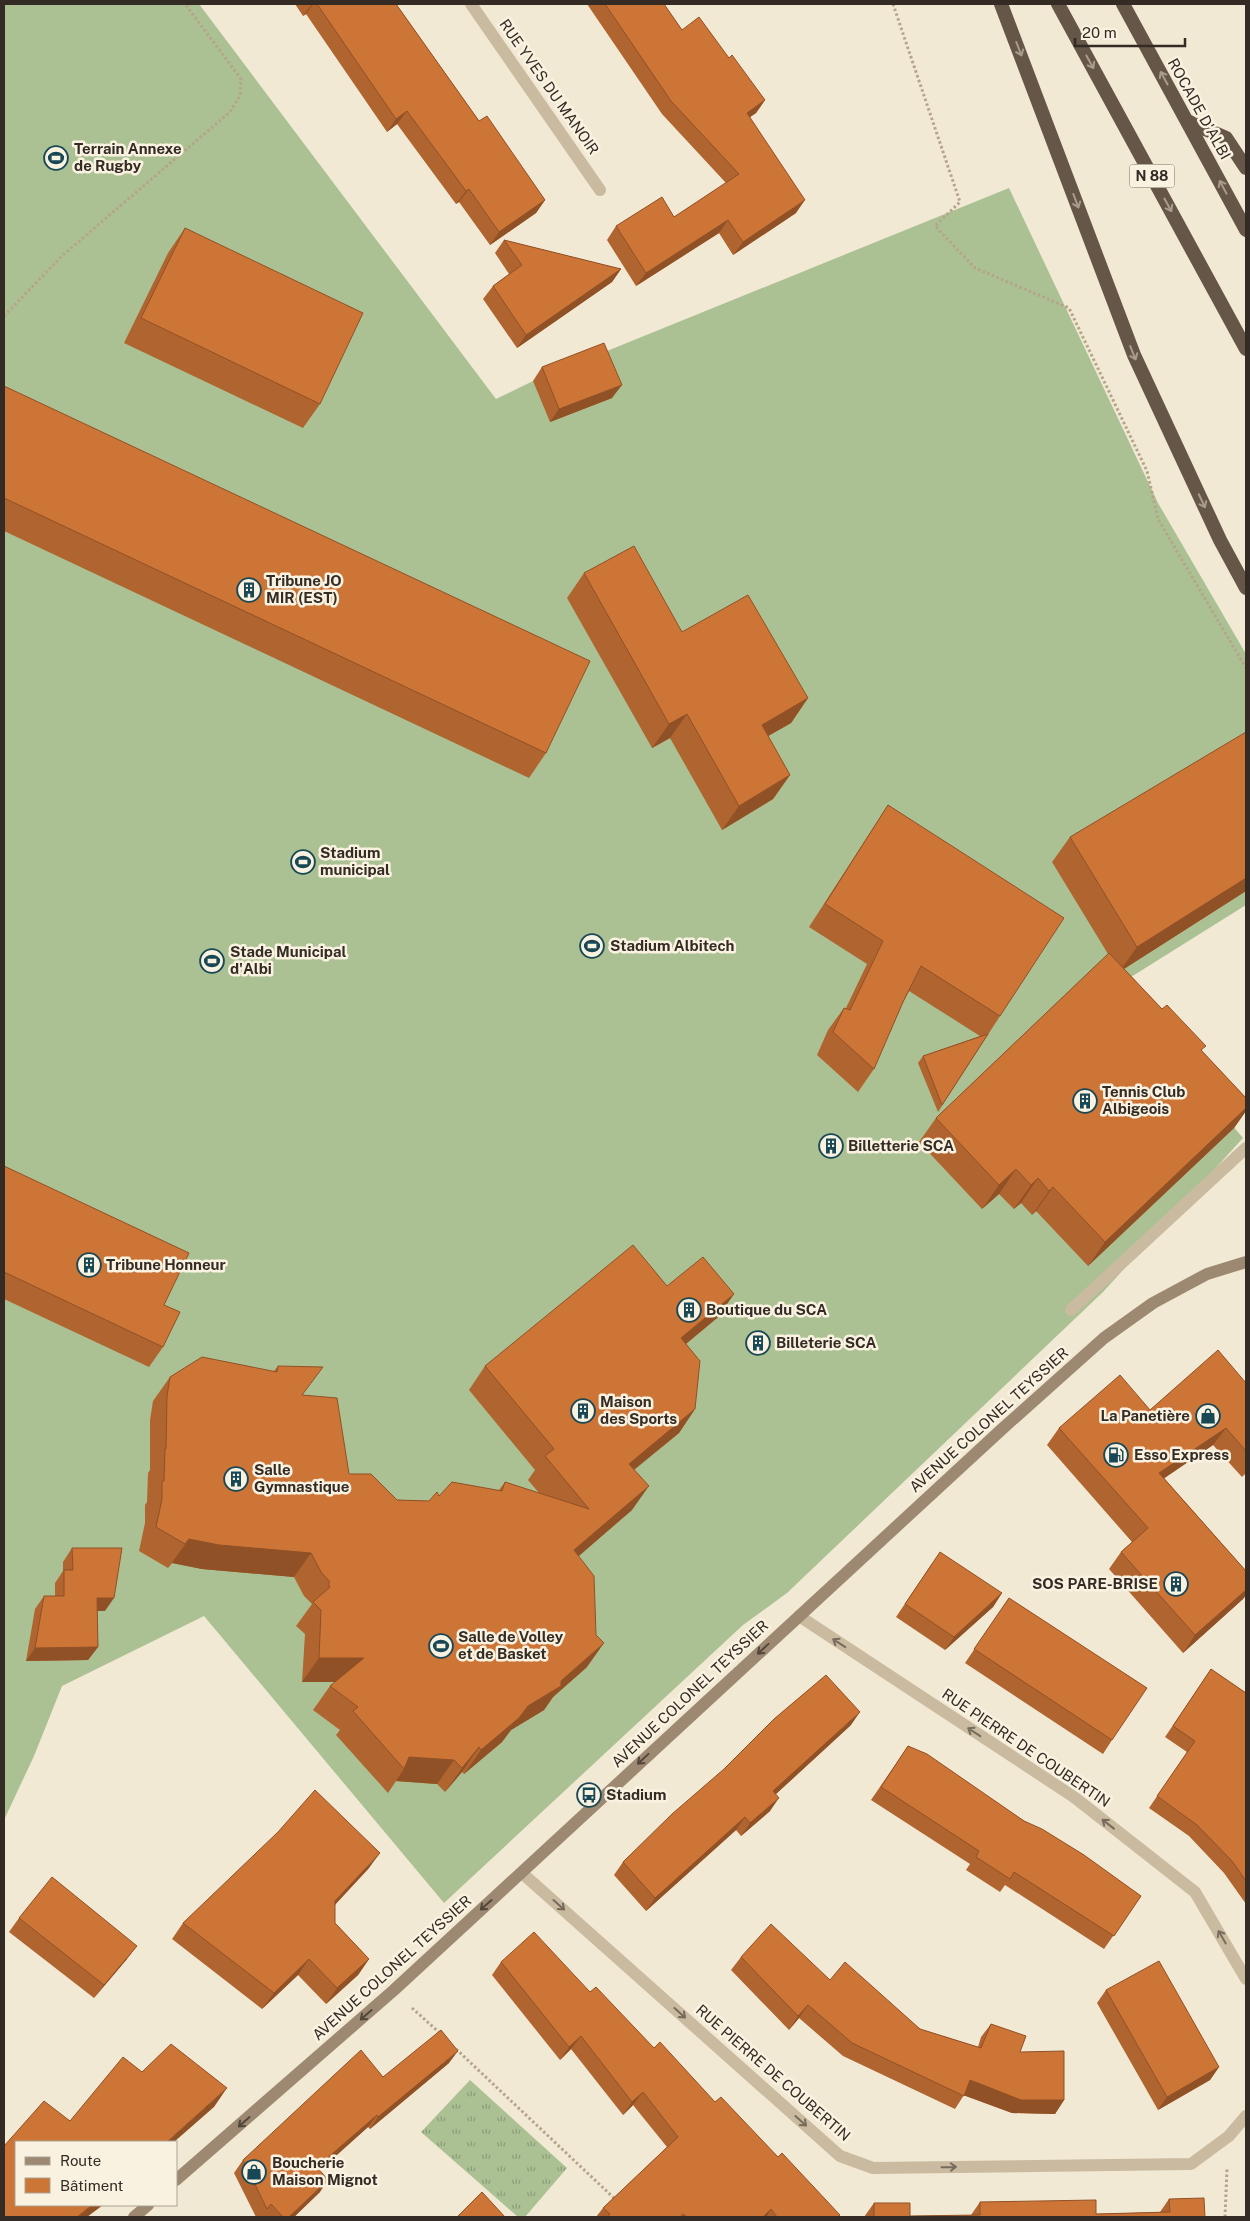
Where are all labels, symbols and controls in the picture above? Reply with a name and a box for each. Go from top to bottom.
scale bar [1075,15,1185,47]
street label: RUE YVES DU MANOIR [496,16,603,158]
text: 20 m [1082,24,1117,41]
one-way arrow [1015,41,1024,56]
one-way arrow [1086,54,1095,69]
street label: ROCADE D'ALBI [1165,55,1234,162]
one-way arrow [1159,71,1169,86]
place label: Terrain Annexe de Rugby [74,140,182,174]
sports icon: Terrain Annexe de Rugby [43,145,69,171]
road number: N 88 [1130,165,1174,188]
one-way arrow [1218,180,1227,195]
one-way arrow [1072,193,1081,208]
one-way arrow [1163,197,1173,211]
one-way arrow [1129,345,1139,360]
one-way arrow [1197,493,1207,508]
place label: Tribune JO MIR (EST) [266,572,342,606]
building icon: Tribune JO MIR (EST) [236,577,262,603]
place label: Stadium municipal [320,844,390,878]
sports icon: Stadium municipal [290,849,316,875]
sports icon: Stadium Albitech [579,933,605,959]
place label: Stadium Albitech [610,937,735,954]
place label: Stade Municipal d'Albi [230,943,346,977]
sports icon: Stade Municipal d'Albi [199,948,225,974]
place label: Tennis Club Albigeois [1102,1083,1185,1117]
building icon: Tennis Club Albigeois [1072,1088,1098,1114]
building icon: Billetterie SCA [818,1133,844,1159]
place label: Billetterie SCA [848,1137,954,1154]
building icon: Tribune Honneur [76,1252,102,1278]
place label: Tribune Honneur [106,1256,226,1273]
building icon: Boutique du SCA [676,1297,702,1323]
place label: Boutique du SCA [706,1301,827,1318]
building icon: Billeterie SCA [745,1330,771,1356]
place label: Billeterie SCA [776,1334,876,1351]
street label: AVENUE COLONEL TEYSSIER [906,1344,1072,1495]
place label: Maison des Sports [600,1393,677,1427]
building icon: Maison des Sports [570,1398,596,1424]
shop icon: La Panetière [1195,1403,1221,1429]
place label: La Panetière [1100,1407,1190,1424]
fuel station icon: Esso Express [1103,1442,1129,1468]
place label: Esso Express [1134,1446,1229,1463]
place label: Salle Gymnastique [254,1461,349,1495]
building icon: Salle Gymnastique [223,1466,249,1492]
building icon: SOS PARE-BRISE [1163,1571,1189,1597]
place label: SOS PARE-BRISE [1032,1575,1158,1592]
street label: AVENUE COLONEL TEYSSIER [608,1617,771,1771]
place label: Salle de Volley et de Basket [458,1628,564,1662]
sports icon: Salle de Volley et de Basket [428,1633,454,1659]
one-way arrow [832,1637,846,1647]
one-way arrow [756,1643,769,1655]
street label: RUE PIERRE DE COUBERTIN [939,1685,1113,1810]
one-way arrow [968,1727,982,1737]
one-way arrow [637,1753,650,1765]
bus stop icon: Stadium [576,1782,602,1808]
place label: Stadium [606,1786,666,1803]
one-way arrow [1101,1819,1115,1829]
street label: AVENUE COLONEL TEYSSIER [309,1892,475,2043]
one-way arrow [479,1899,492,1911]
one-way arrow [552,1899,565,1911]
one-way arrow [1216,1930,1226,1944]
street label: RUE PIERRE DE COUBERTIN [693,2001,854,2144]
one-way arrow [674,2007,687,2019]
one-way arrow [359,2009,372,2020]
one-way arrow [795,2115,808,2127]
one-way arrow [237,2116,250,2127]
legend [15,2141,178,2206]
text: Route [60,2152,101,2169]
place label: Boucherie Maison Mignot [272,2154,378,2188]
shop icon: Boucherie Maison Mignot [241,2159,267,2185]
one-way arrow [940,2162,956,2172]
text: Bâtiment [60,2177,123,2194]

